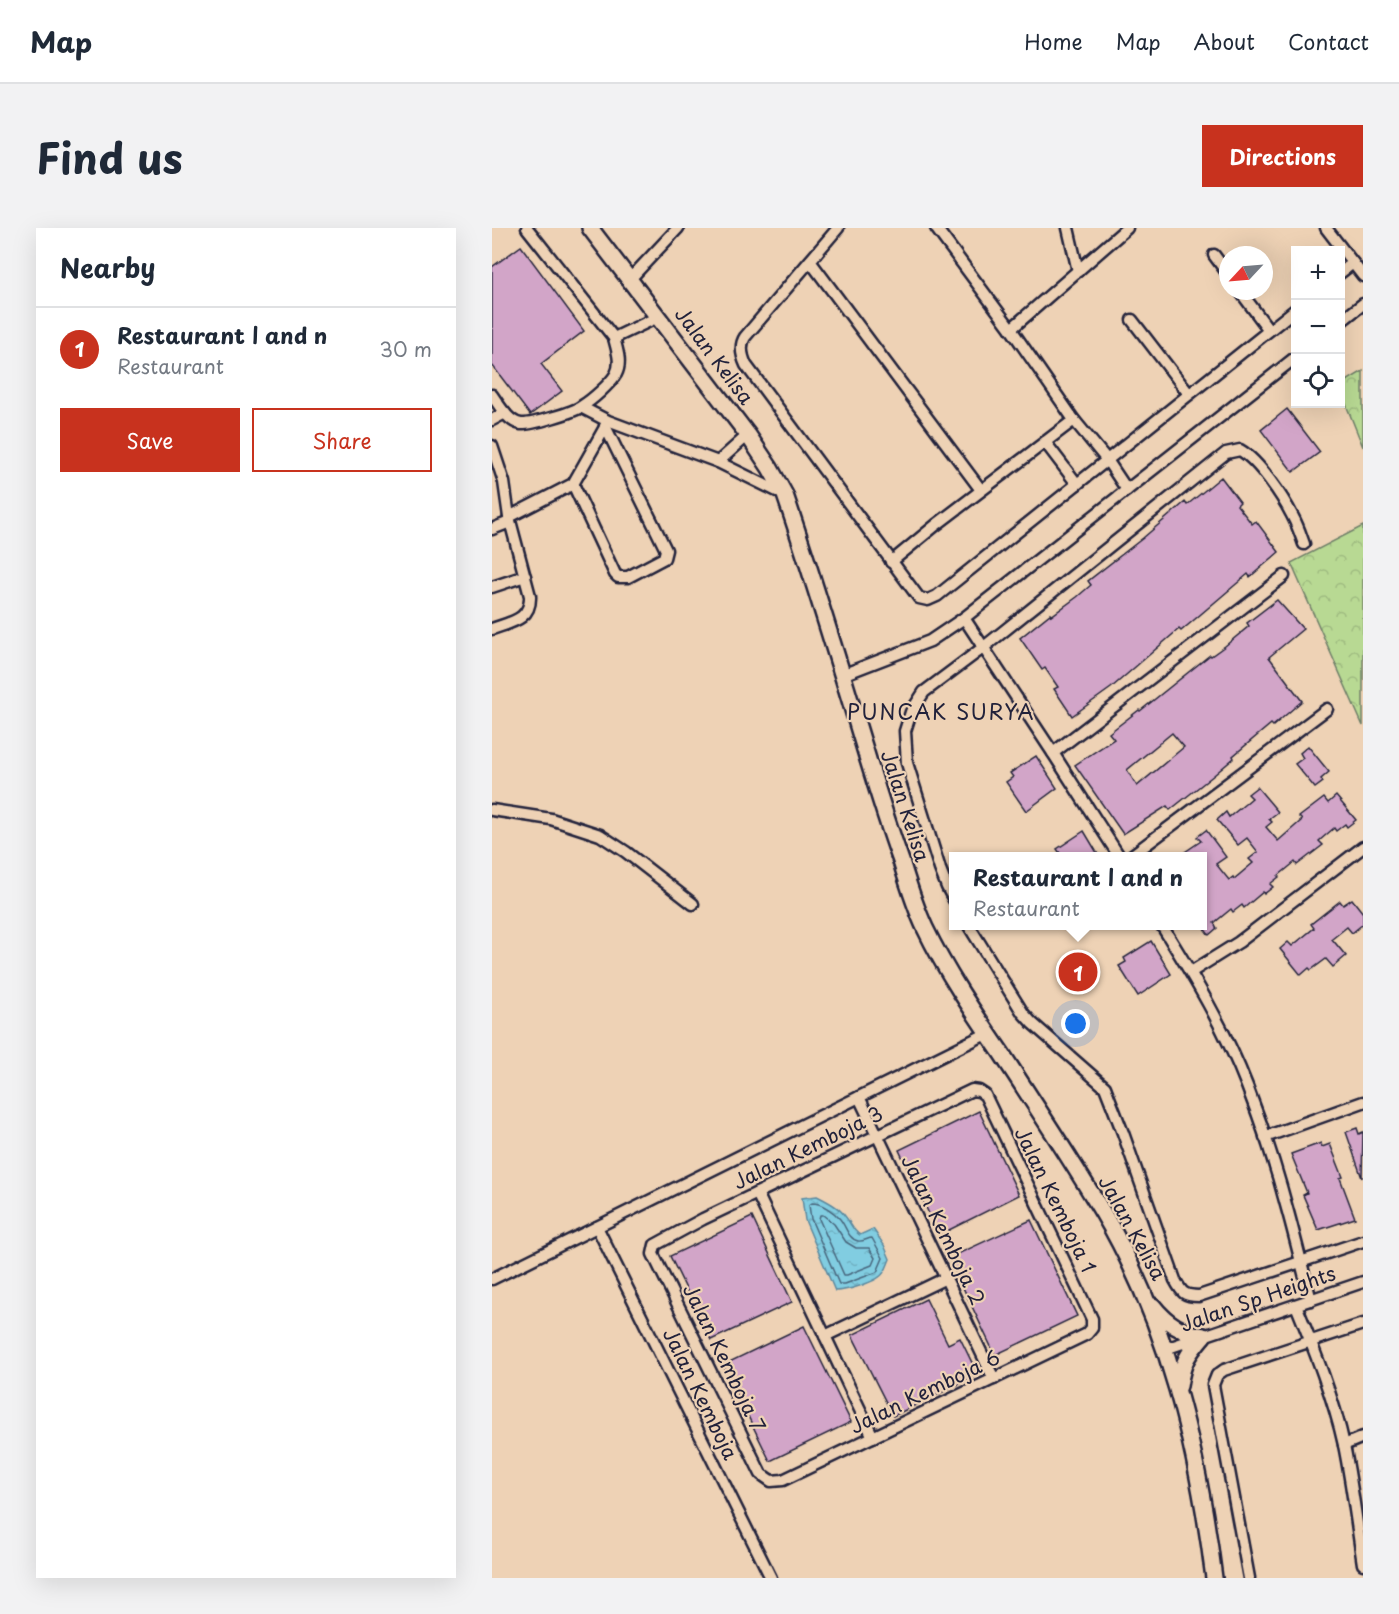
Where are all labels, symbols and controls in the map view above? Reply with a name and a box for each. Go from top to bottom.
text: Map [30,20,92,63]
text: Home [1024,25,1083,57]
text: Map [1116,25,1161,57]
text: About [1194,25,1255,57]
text: Contact [1288,25,1369,57]
text: Find us [36,125,183,188]
button: Directions [1202,125,1363,187]
north arrow [1219,246,1273,300]
map controls [1291,246,1345,408]
button: + [1291,246,1345,300]
text: Nearby [60,248,155,287]
street label: Jalan Kelisa [668,300,762,411]
button: − [1291,300,1345,354]
text: Restaurant l and n [117,318,327,351]
text: 1 [75,334,84,364]
text: 30 m [379,334,432,364]
text: Restaurant [117,351,224,381]
button: locate [1291,354,1345,408]
button: Save [60,408,240,472]
button: Share [252,408,432,472]
district label: PUNCAK SURYA [847,695,1035,727]
street label: Jalan Kelisa [874,746,938,866]
popup [949,852,1207,930]
text: Restaurant l and n [973,860,1183,893]
text: Restaurant [973,893,1080,923]
pin: 1 [1058,950,1098,994]
your location [1061,1009,1090,1038]
street label: Jalan Kemboja 3 [728,1098,887,1196]
street label: Jalan Kemboja 1 [1008,1122,1104,1278]
street label: Jalan Kemboja 2 [894,1149,993,1310]
street label: Jalan Kelisa [1092,1170,1174,1286]
street label: Jalan Sp Heights [1176,1257,1339,1339]
street label: Jalan Kemboja 7 [678,1281,770,1435]
street label: Jalan Kemboja [658,1325,742,1463]
street label: Jalan Kemboja 6 [844,1342,1005,1440]

